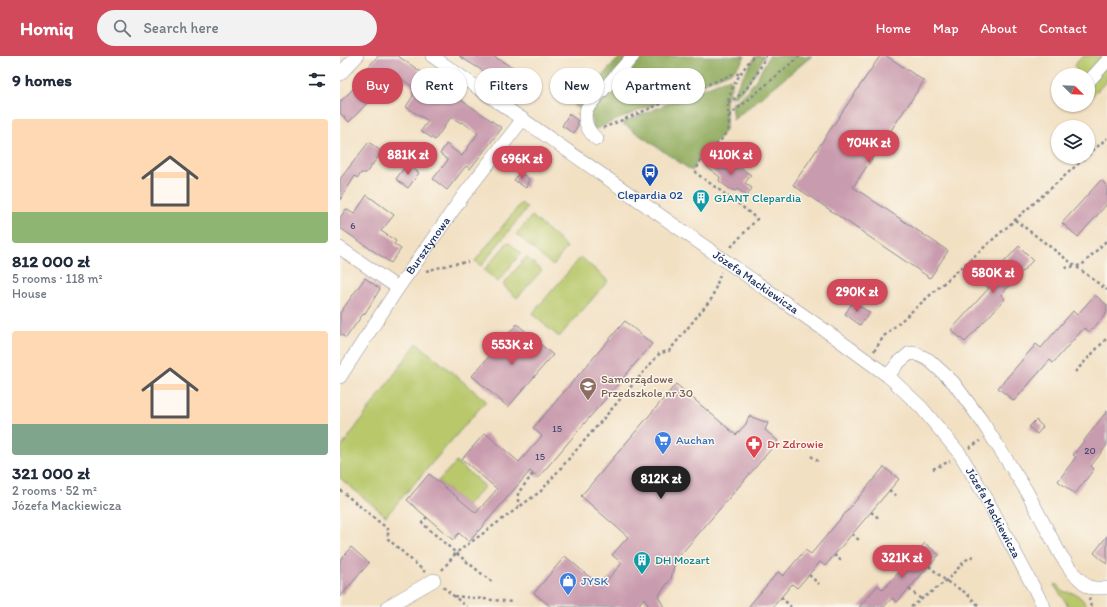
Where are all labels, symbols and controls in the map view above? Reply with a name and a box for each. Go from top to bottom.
search box [97,10,377,46]
text: Homiq [20,17,73,40]
icon: search [111,17,133,39]
text: Search here [143,19,219,37]
text: Home [876,20,911,37]
text: Map [933,20,959,37]
text: About [981,20,1017,37]
text: Contact [1039,20,1087,37]
chip: Buy [352,68,403,104]
chip: Rent [411,68,467,104]
chip: Filters [475,68,542,104]
chip: New [550,68,604,104]
chip: Apartment [612,68,705,104]
north arrow [1051,68,1095,112]
map controls [1051,68,1095,164]
icon: filters [306,69,328,91]
text: 9 homes [12,70,72,90]
button: layers [1051,120,1095,164]
pin: 704K zł [832,130,906,164]
text: 704K zł [847,135,891,150]
pin: 881K zł [371,142,445,176]
pin: 410K zł [694,142,768,176]
icon: home [134,145,206,217]
pin: 696K zł [485,146,559,180]
text: 881K zł [387,147,429,162]
text: 410K zł [710,147,752,162]
text: 696K zł [501,151,543,166]
bus stop icon: Clepardia 02 [640,162,660,187]
place label: Clepardia 02 [617,188,684,202]
building icon: GIANT Clepardia [691,188,711,213]
place label: GIANT Clepardia [714,191,802,205]
street label: Bursztynowa [403,214,453,277]
house number: 6 [350,219,356,232]
street label: Józefa Mackiewicza [710,247,802,317]
text: 812 000 zł [12,251,90,271]
pin: 580K zł [956,260,1030,294]
text: 580K zł [972,265,1014,280]
text: 5 rooms · 118 m² [12,271,103,286]
pin: 290K zł [820,279,894,313]
text: 290K zł [836,284,878,299]
text: House [12,286,47,301]
pin: 553K zł [475,332,549,366]
text: 553K zł [491,337,533,352]
icon: home [134,357,206,429]
place label: Samorządowe Przedszkole nr 30 [601,372,693,400]
school or university icon: Samorządowe Przedszkole nr 30 [578,376,598,401]
house number: 15 [552,422,562,435]
supermarket icon: Auchan [653,430,673,455]
place label: Auchan [676,433,715,447]
pharmacy icon: Dr Zdrowie [744,434,764,459]
place label: Dr Zdrowie [767,437,824,451]
house number: 20 [1084,444,1096,457]
house number: 15 [535,450,545,463]
text: 321 000 zł [12,463,90,483]
street label: Józefa Mackiewicza [963,465,1024,561]
pin: 812K zł [624,466,698,500]
text: 812K zł [641,471,681,486]
text: 2 rooms · 52 m² [12,483,97,498]
text: Józefa Mackiewicza [12,498,121,513]
pin: 321K zł [865,545,939,579]
building icon: DH Mozart [632,550,652,575]
text: 321K zł [882,550,922,565]
place label: DH Mozart [655,553,710,567]
shop icon: JYSK [558,571,578,596]
place label: JYSK [581,574,608,588]

